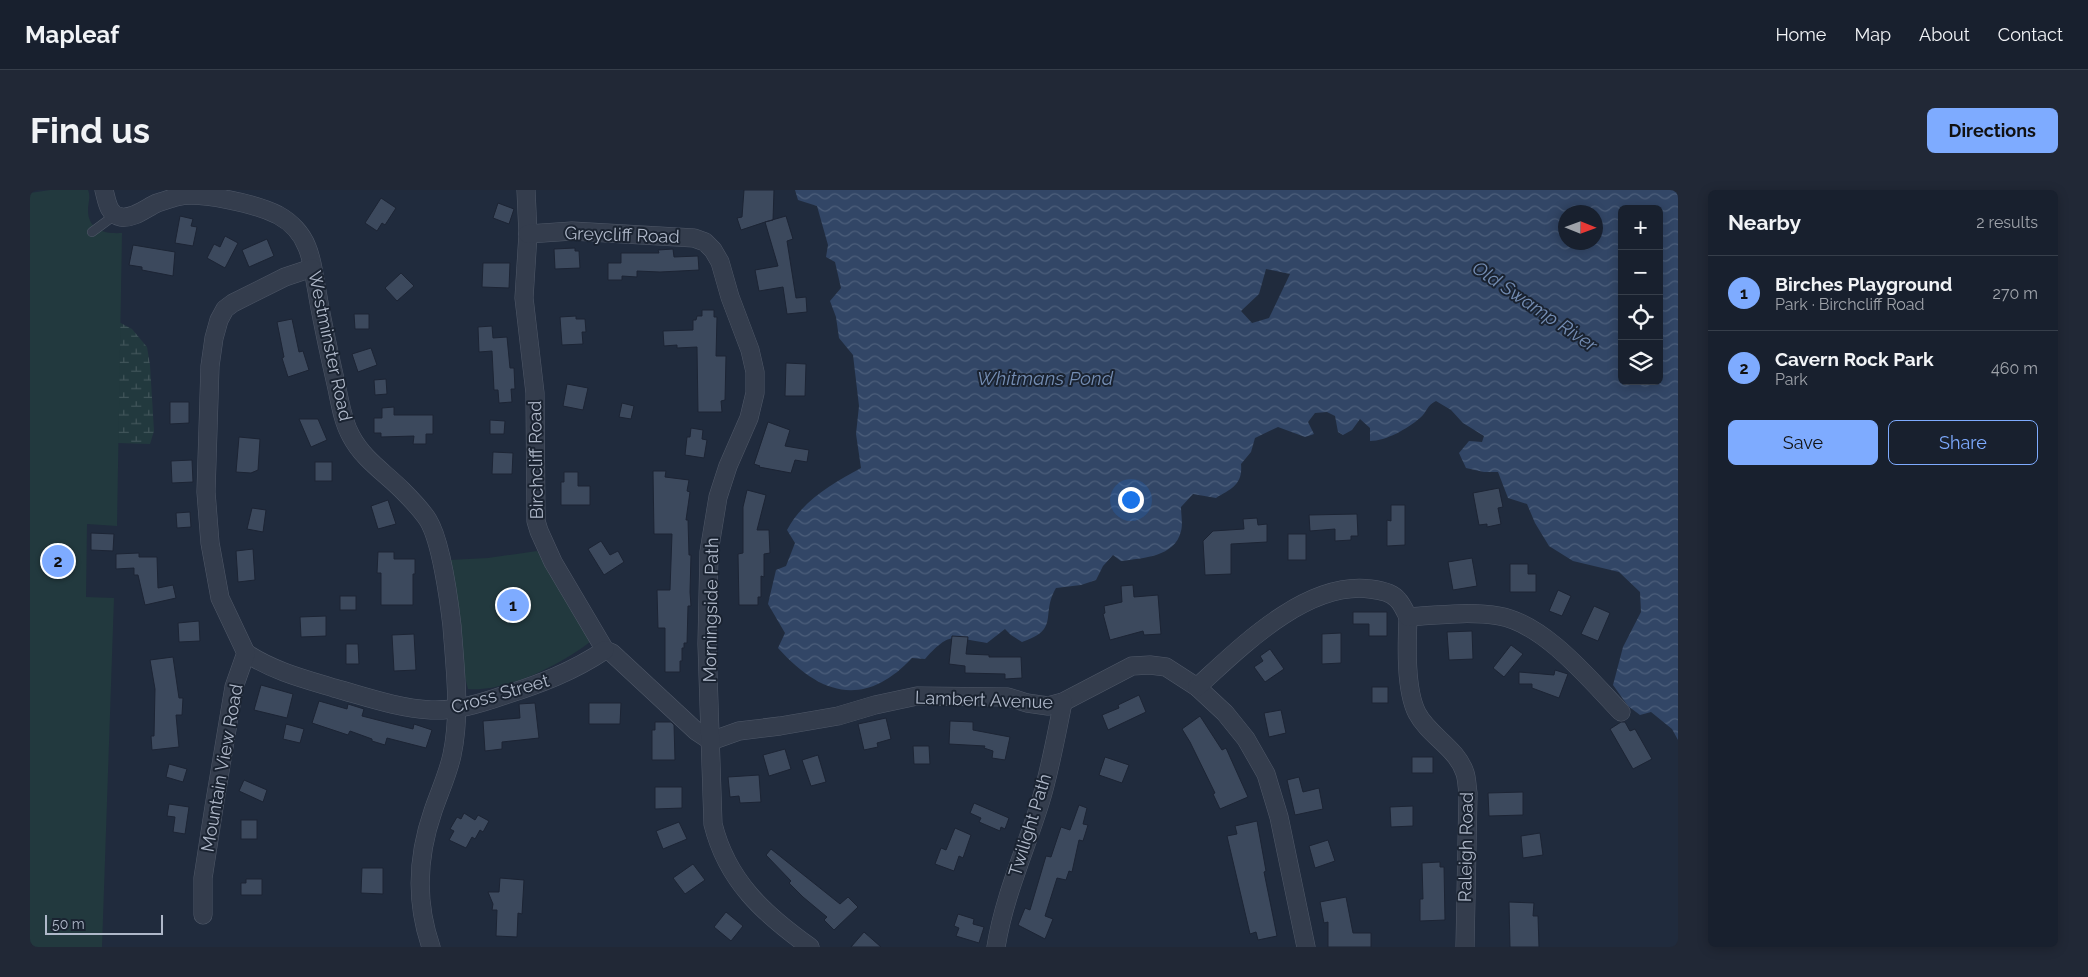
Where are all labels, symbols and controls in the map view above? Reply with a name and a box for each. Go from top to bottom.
text: Mapleaf [25,20,119,49]
text: Home [1775,24,1826,45]
text: Map [1854,24,1891,45]
text: About [1919,24,1970,45]
text: Contact [1998,24,2063,45]
button: Directions [1927,108,2058,153]
text: Find us [30,110,150,151]
north arrow [1558,205,1603,250]
map controls [1618,205,1663,385]
button: + [1618,205,1663,250]
text: Nearby [1728,210,1801,235]
text: 2 results [1976,213,2038,232]
street label: Greycliff Road [564,222,680,247]
button: − [1618,250,1663,295]
water label: Old Swamp River [1468,256,1603,357]
street label: Westminster Road [304,269,357,423]
text: Birches Playground [1775,273,1952,295]
text: 1 [1740,284,1748,303]
text: 270 m [1993,284,2038,303]
button: locate [1618,295,1663,340]
text: Park · Birchcliff Road [1775,295,1925,314]
button: layers [1618,340,1663,385]
text: Cavern Rock Park [1775,348,1934,370]
text: 2 [1739,359,1749,378]
text: 460 m [1991,359,2038,378]
water label: Whitmans Pond [977,367,1114,389]
text: Park [1775,370,1808,389]
street label: Birchcliff Road [524,400,547,520]
button: Save [1728,420,1878,465]
button: Share [1888,420,2038,465]
your location [1118,487,1144,513]
street label: Morningside Path [699,537,722,683]
pin: 2 [42,542,74,580]
pin: 1 [497,586,529,624]
street label: Cross Street [448,670,551,718]
street label: Mountain View Road [196,682,247,853]
street label: Lambert Avenue [915,687,1054,712]
street label: Twilight Path [1004,771,1055,879]
street label: Raleigh Road [1454,792,1477,902]
scale bar [45,912,162,935]
text: 50 m [52,916,85,932]

